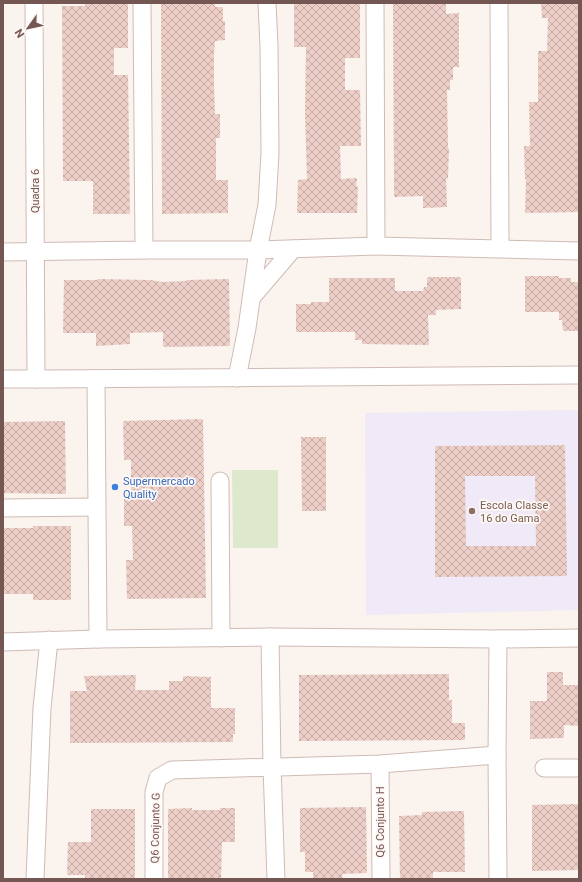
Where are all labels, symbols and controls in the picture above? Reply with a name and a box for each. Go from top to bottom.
north arrow [8,8,48,48]
text: N [12,26,28,40]
street label: Quadra 6 [29,169,42,213]
place label: Supermercado Quality [123,475,195,501]
marker: Supermercado Quality [110,482,120,492]
place label: Escola Classe 16 do Gama [480,499,549,525]
marker: Escola Classe 16 do Gama [467,506,477,516]
street label: Q6 Conjunto H [374,786,387,858]
street label: Q6 Conjunto G [148,793,163,863]

